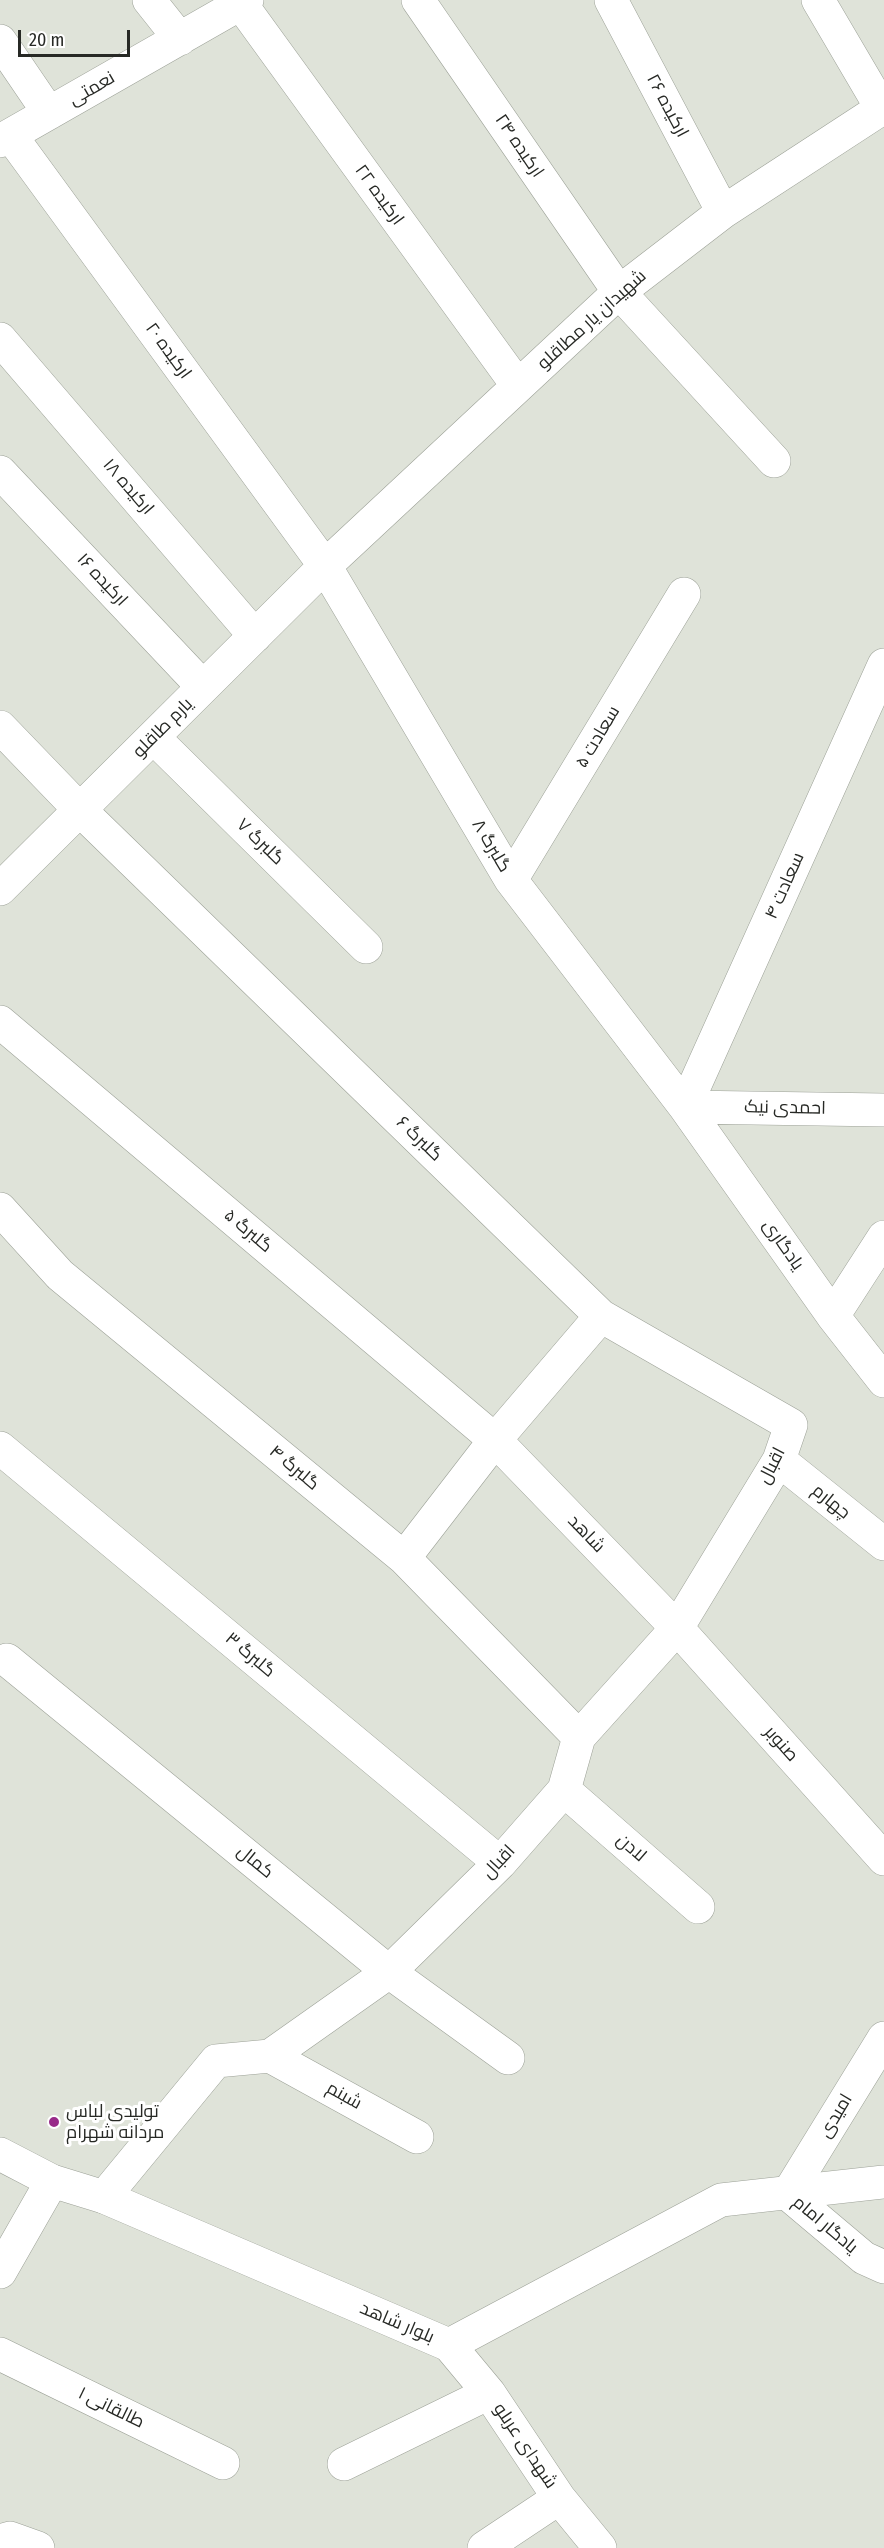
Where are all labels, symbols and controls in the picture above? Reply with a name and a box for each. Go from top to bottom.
scale bar [21,18,134,56]
text: 20 m [29,29,64,51]
street label: نعمتی [65,67,119,111]
street label: ارکیده ۲۶ [641,71,693,141]
street label: ارکیده ۲۴ [490,110,548,182]
street label: ارکیده ۲۲ [350,161,408,229]
street label: شهیدان یار مطاقلو [533,265,651,375]
street label: ارکیده ۲۰ [140,319,196,383]
street label: ارکیده ۱۸ [98,455,158,519]
street label: ارکیده ۱۶ [72,549,132,611]
street label: یارم طاقلو [129,694,197,762]
street label: سعادت ۵ [571,702,625,772]
street label: گلبرگ ۷ [232,814,288,870]
street label: گلبرگ ۸ [467,816,515,876]
street label: سعادت ۴ [761,849,809,923]
street label: احمدی نیک [744,1096,826,1120]
street label: گلبرگ ۶ [392,1112,446,1166]
street label: گلبرگ ۵ [219,1205,277,1257]
street label: یادگاری [758,1215,808,1275]
street label: گلبرگ ۴ [265,1441,323,1495]
street label: اقبال [754,1444,790,1488]
street label: چهارم [807,1480,855,1524]
street label: شاهد [563,1511,609,1557]
street label: گلبرگ ۳ [221,1628,279,1682]
street label: صنوبر [759,1722,803,1766]
street label: لادن [612,1829,650,1867]
street label: کمال [232,1841,278,1883]
street label: اقبال [478,1841,520,1883]
street label: شبنم [322,2078,366,2114]
street label: امیدی [815,2090,857,2142]
place label: تولیدی لباس مردانه شهرام [66,2101,164,2144]
marker: تولیدی لباس مردانه شهرام [47,2115,61,2129]
street label: یادگار امام [788,2192,862,2258]
street label: بلوار شاهد [357,2298,437,2348]
street label: طالقانی ۱ [74,2383,148,2433]
street label: شهدای عربلو [489,2399,561,2493]

